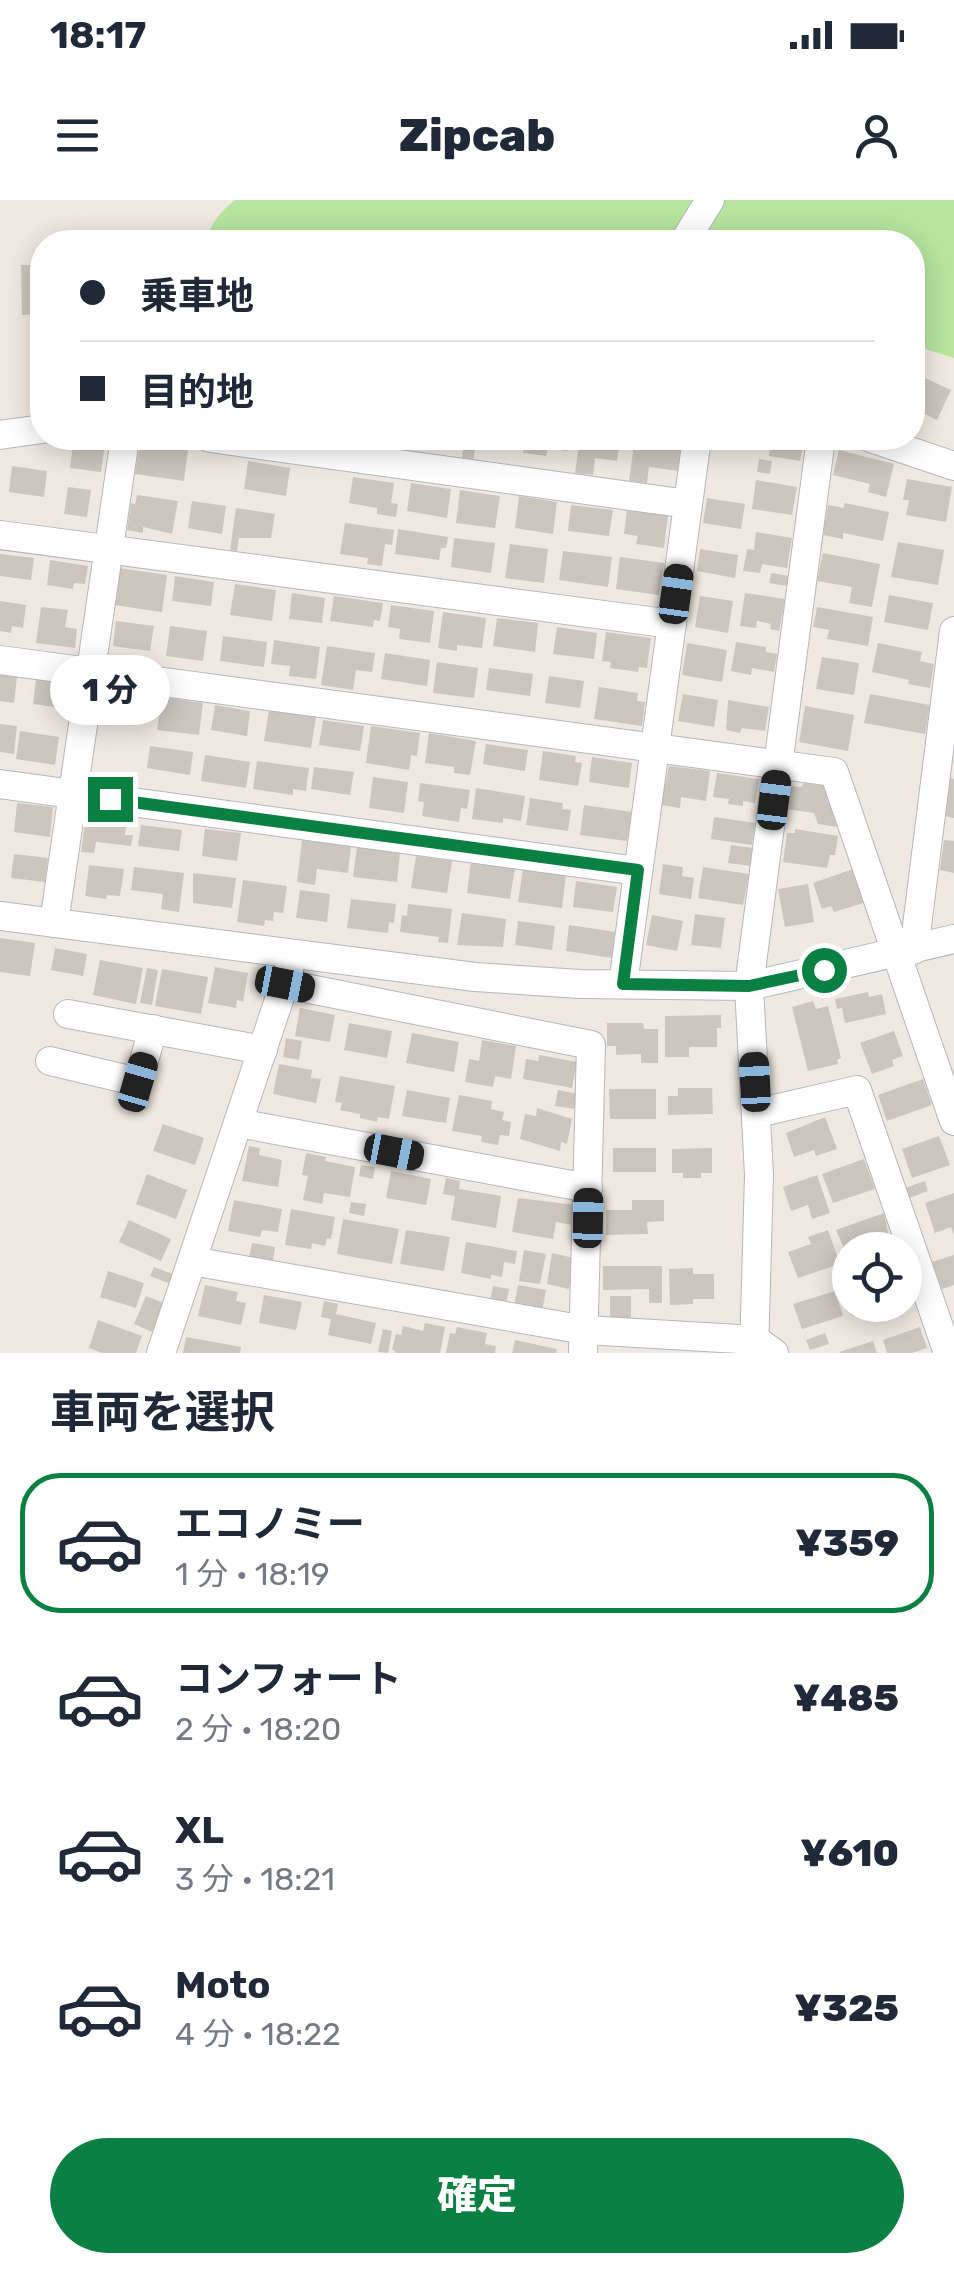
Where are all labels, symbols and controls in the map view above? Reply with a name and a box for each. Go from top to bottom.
text: 18:17 [50,12,146,58]
icon: menu [50,108,105,163]
icon: person [849,108,904,163]
text: Zipcab [399,109,555,162]
text: 乗車地 [140,273,254,319]
text: 目的地 [140,369,254,415]
car [657,562,695,626]
callout: 1 分 [50,654,170,724]
text: 1 分 [82,671,138,709]
car [755,768,793,832]
route end [88,777,133,822]
route start [802,948,847,993]
car [253,964,317,1004]
car [115,1049,161,1115]
car [738,1051,772,1113]
car [362,1132,426,1172]
car [572,1188,604,1248]
map controls [832,1232,922,1322]
button: locate [832,1232,922,1322]
text: 車両を選択 [50,1386,275,1439]
icon: car [55,1498,145,1588]
text: エコノミー [175,1501,365,1547]
text: ¥359 [795,1520,899,1566]
text: 1 分 · 18:19 [175,1555,330,1593]
icon: car [55,1653,145,1743]
text: コンフォート [175,1656,402,1702]
text: ¥485 [793,1675,899,1721]
text: 2 分 · 18:20 [175,1710,341,1748]
text: XL [175,1807,224,1853]
icon: car [55,1808,145,1898]
text: ¥610 [800,1830,899,1876]
text: 3 分 · 18:21 [175,1860,335,1898]
text: Moto [175,1962,271,2008]
icon: car [55,1963,145,2053]
text: ¥325 [795,1985,899,2031]
text: 4 分 · 18:22 [175,2015,341,2053]
button: 確定 [50,2138,904,2253]

